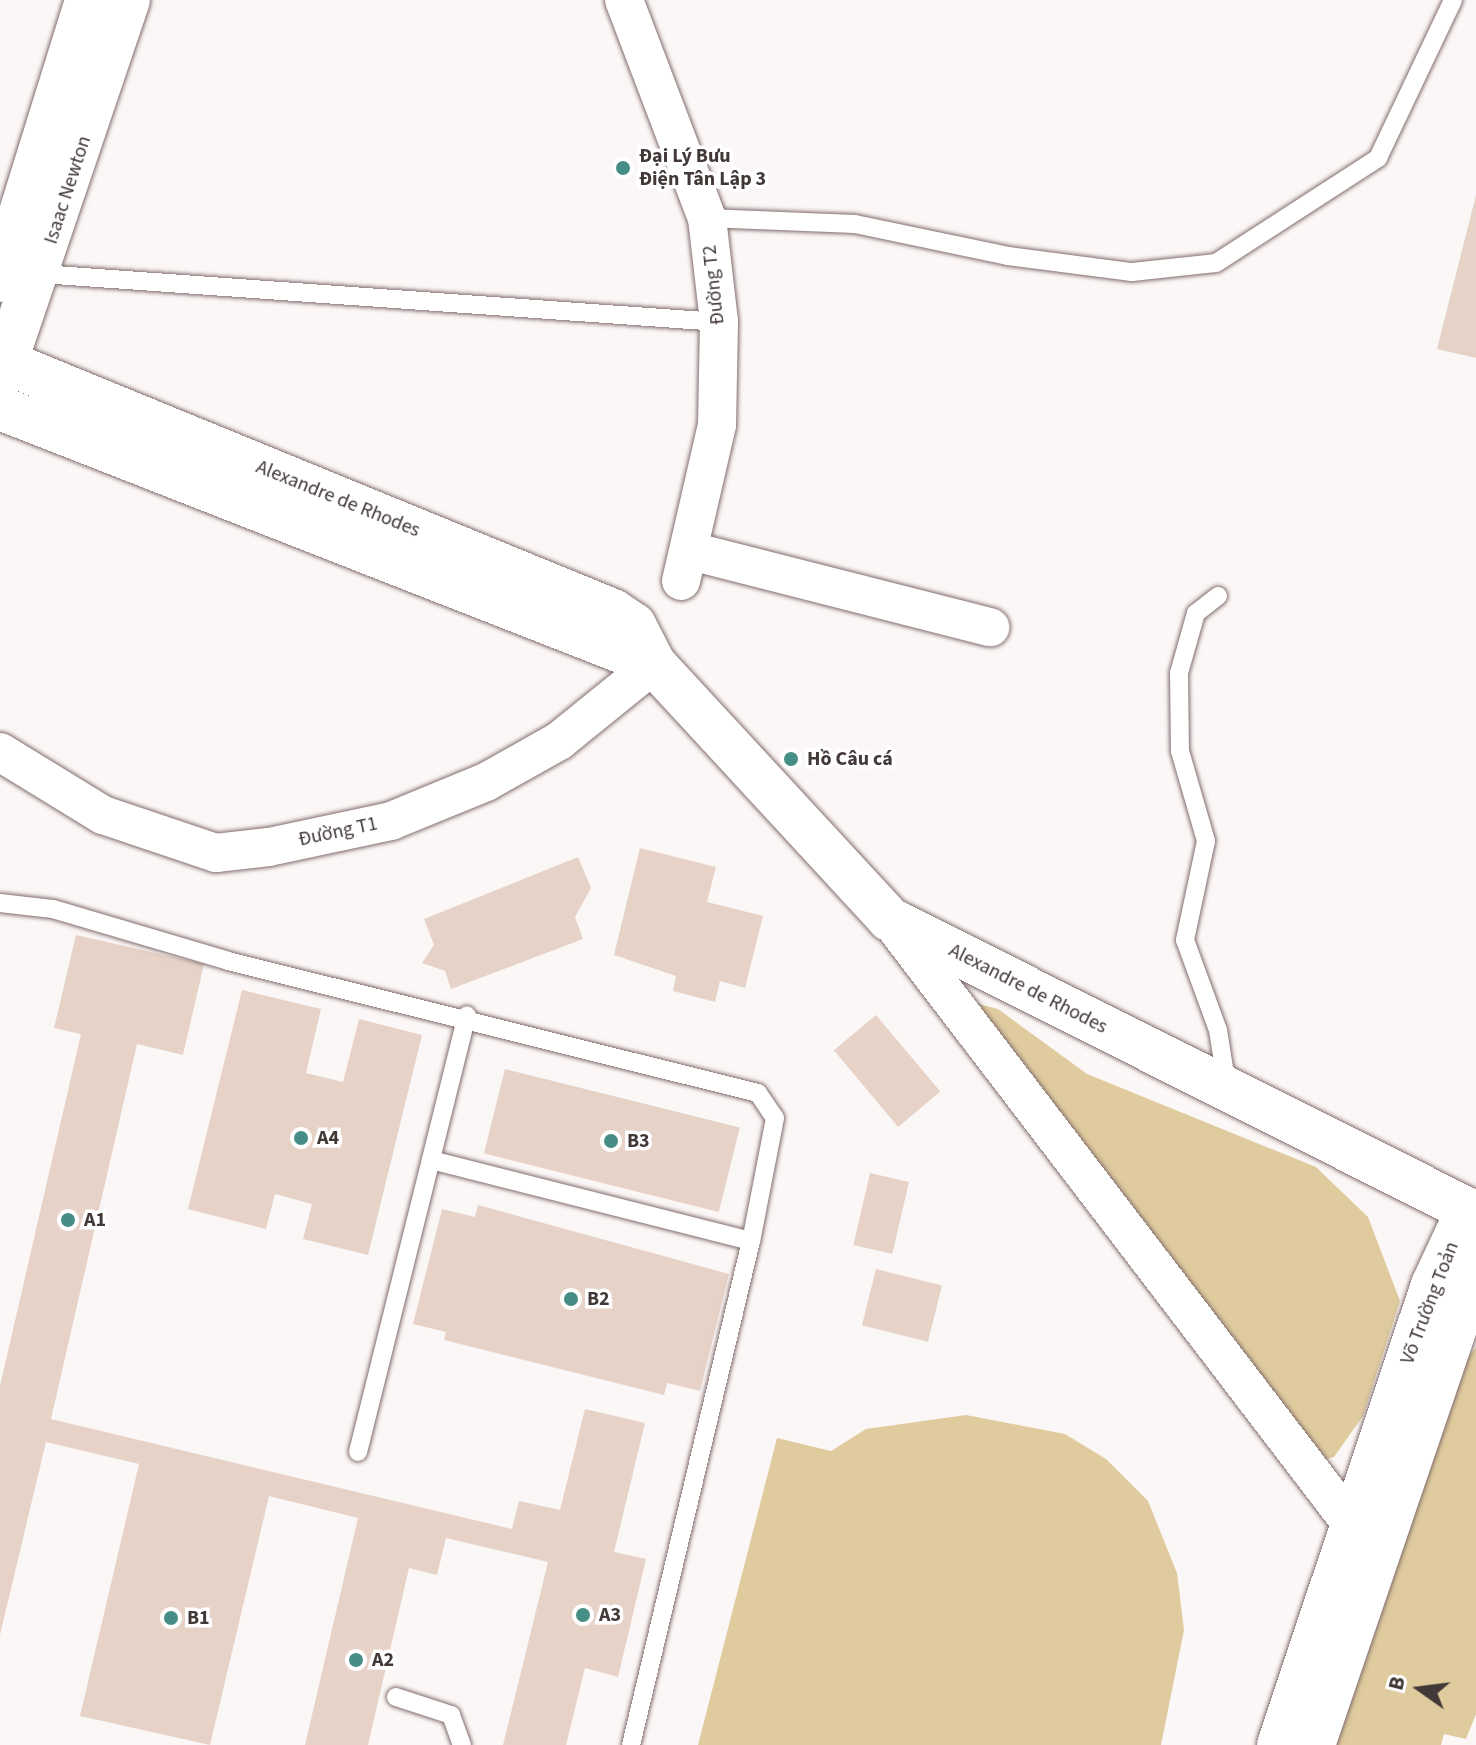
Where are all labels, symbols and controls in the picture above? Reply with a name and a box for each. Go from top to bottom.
street label: Isaac Newton [39,133,97,247]
place label: Đại Lý Bưu Điện Tân Lập 3 [639,144,766,191]
marker: Đại Lý Bưu Điện Tân Lập 3 [614,159,632,177]
street label: Đường T2 [698,244,730,326]
street label: Alexandre de Rhodes [252,455,424,543]
place label: Hồ Câu cá [807,747,893,771]
marker: Hồ Câu cá [782,750,800,768]
street label: Đường T1 [296,812,380,852]
street label: Alexandre de Rhodes [945,939,1111,1039]
place label: A4 [317,1126,339,1150]
marker: A4 [292,1129,310,1147]
place label: B3 [627,1129,650,1153]
marker: B3 [602,1132,620,1150]
place label: A1 [84,1208,106,1232]
marker: A1 [59,1211,77,1229]
street label: Võ Trường Toản [1396,1238,1464,1368]
place label: B2 [587,1287,610,1311]
marker: B2 [562,1290,580,1308]
place label: A3 [599,1603,621,1627]
place label: B1 [187,1606,210,1630]
marker: A3 [574,1606,592,1624]
marker: B1 [162,1609,180,1627]
place label: A2 [372,1648,394,1672]
north arrow [1380,1649,1460,1729]
marker: A2 [347,1651,365,1669]
text: B [1380,1673,1414,1694]

